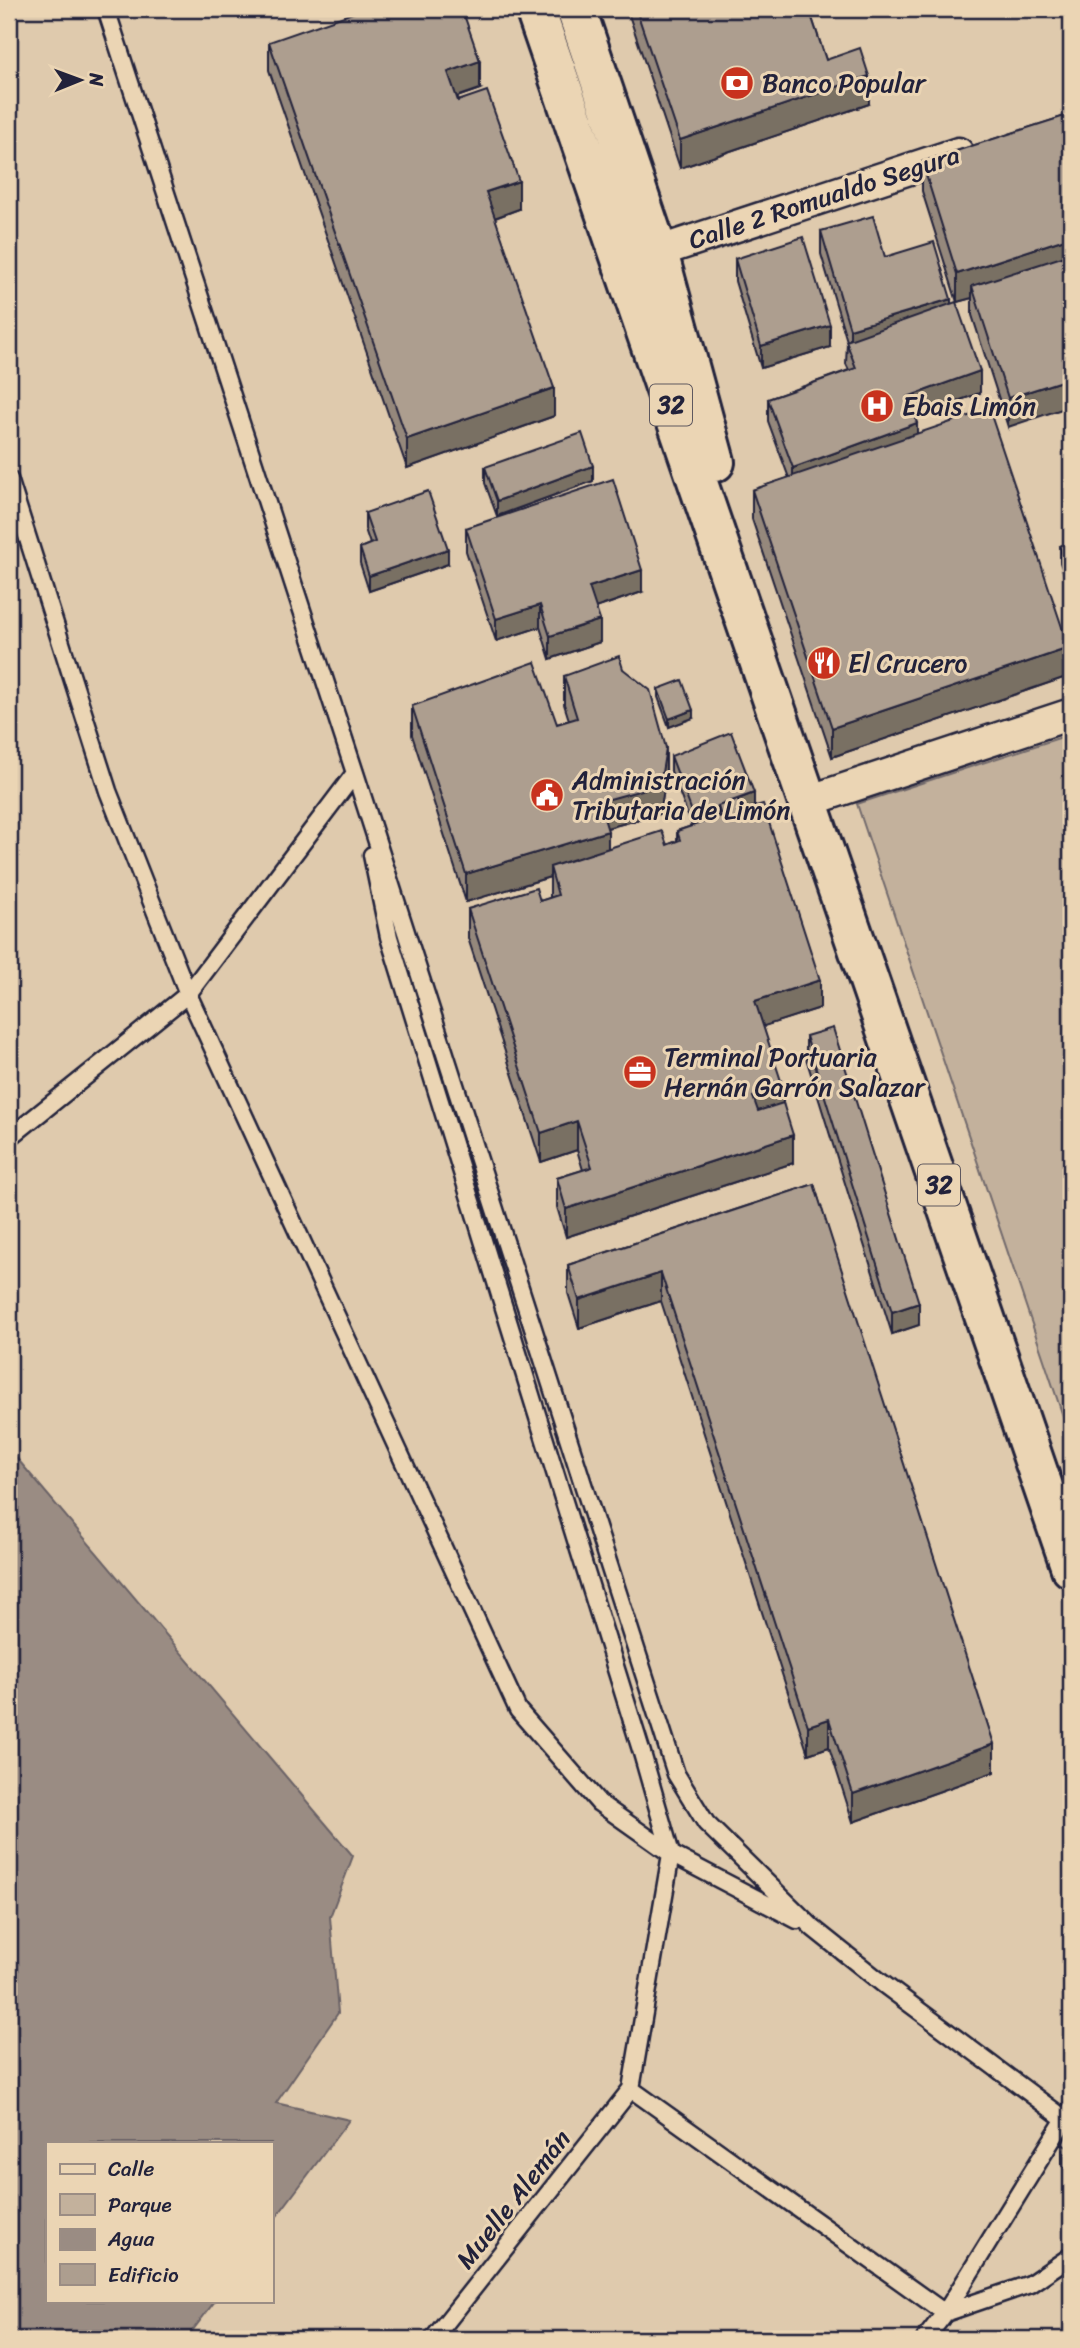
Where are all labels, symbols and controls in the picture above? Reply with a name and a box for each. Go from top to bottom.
north arrow [46,46,116,116]
place label: Banco Popular [762,60,927,106]
bank icon: Banco Popular [718,64,756,102]
text: N [80,72,113,87]
street label: Calle 2 Romualdo Segura [682,131,966,263]
place label: Ebais Limón [902,383,1036,429]
road number: 32 [650,384,692,426]
hospital icon: Ebais Limón [858,387,896,425]
place label: El Crucero [848,640,967,686]
restaurant icon: El Crucero [805,644,843,682]
place label: Administración Tributaria de Limón [571,757,790,833]
public building icon: Administración Tributaria de Limón [528,776,566,814]
place label: Terminal Portuaria Hernán Garrón Salazar [664,1034,926,1110]
office icon: Terminal Portuaria Hernán Garrón Salazar [621,1053,659,1091]
road number: 32 [918,1164,960,1205]
street label: Muelle Alemán [443,2119,583,2279]
legend [46,2142,273,2302]
text: Calle [108,2150,155,2188]
text: Parque [108,2186,172,2224]
text: Agua [107,2220,155,2258]
text: Edificio [108,2256,179,2294]

